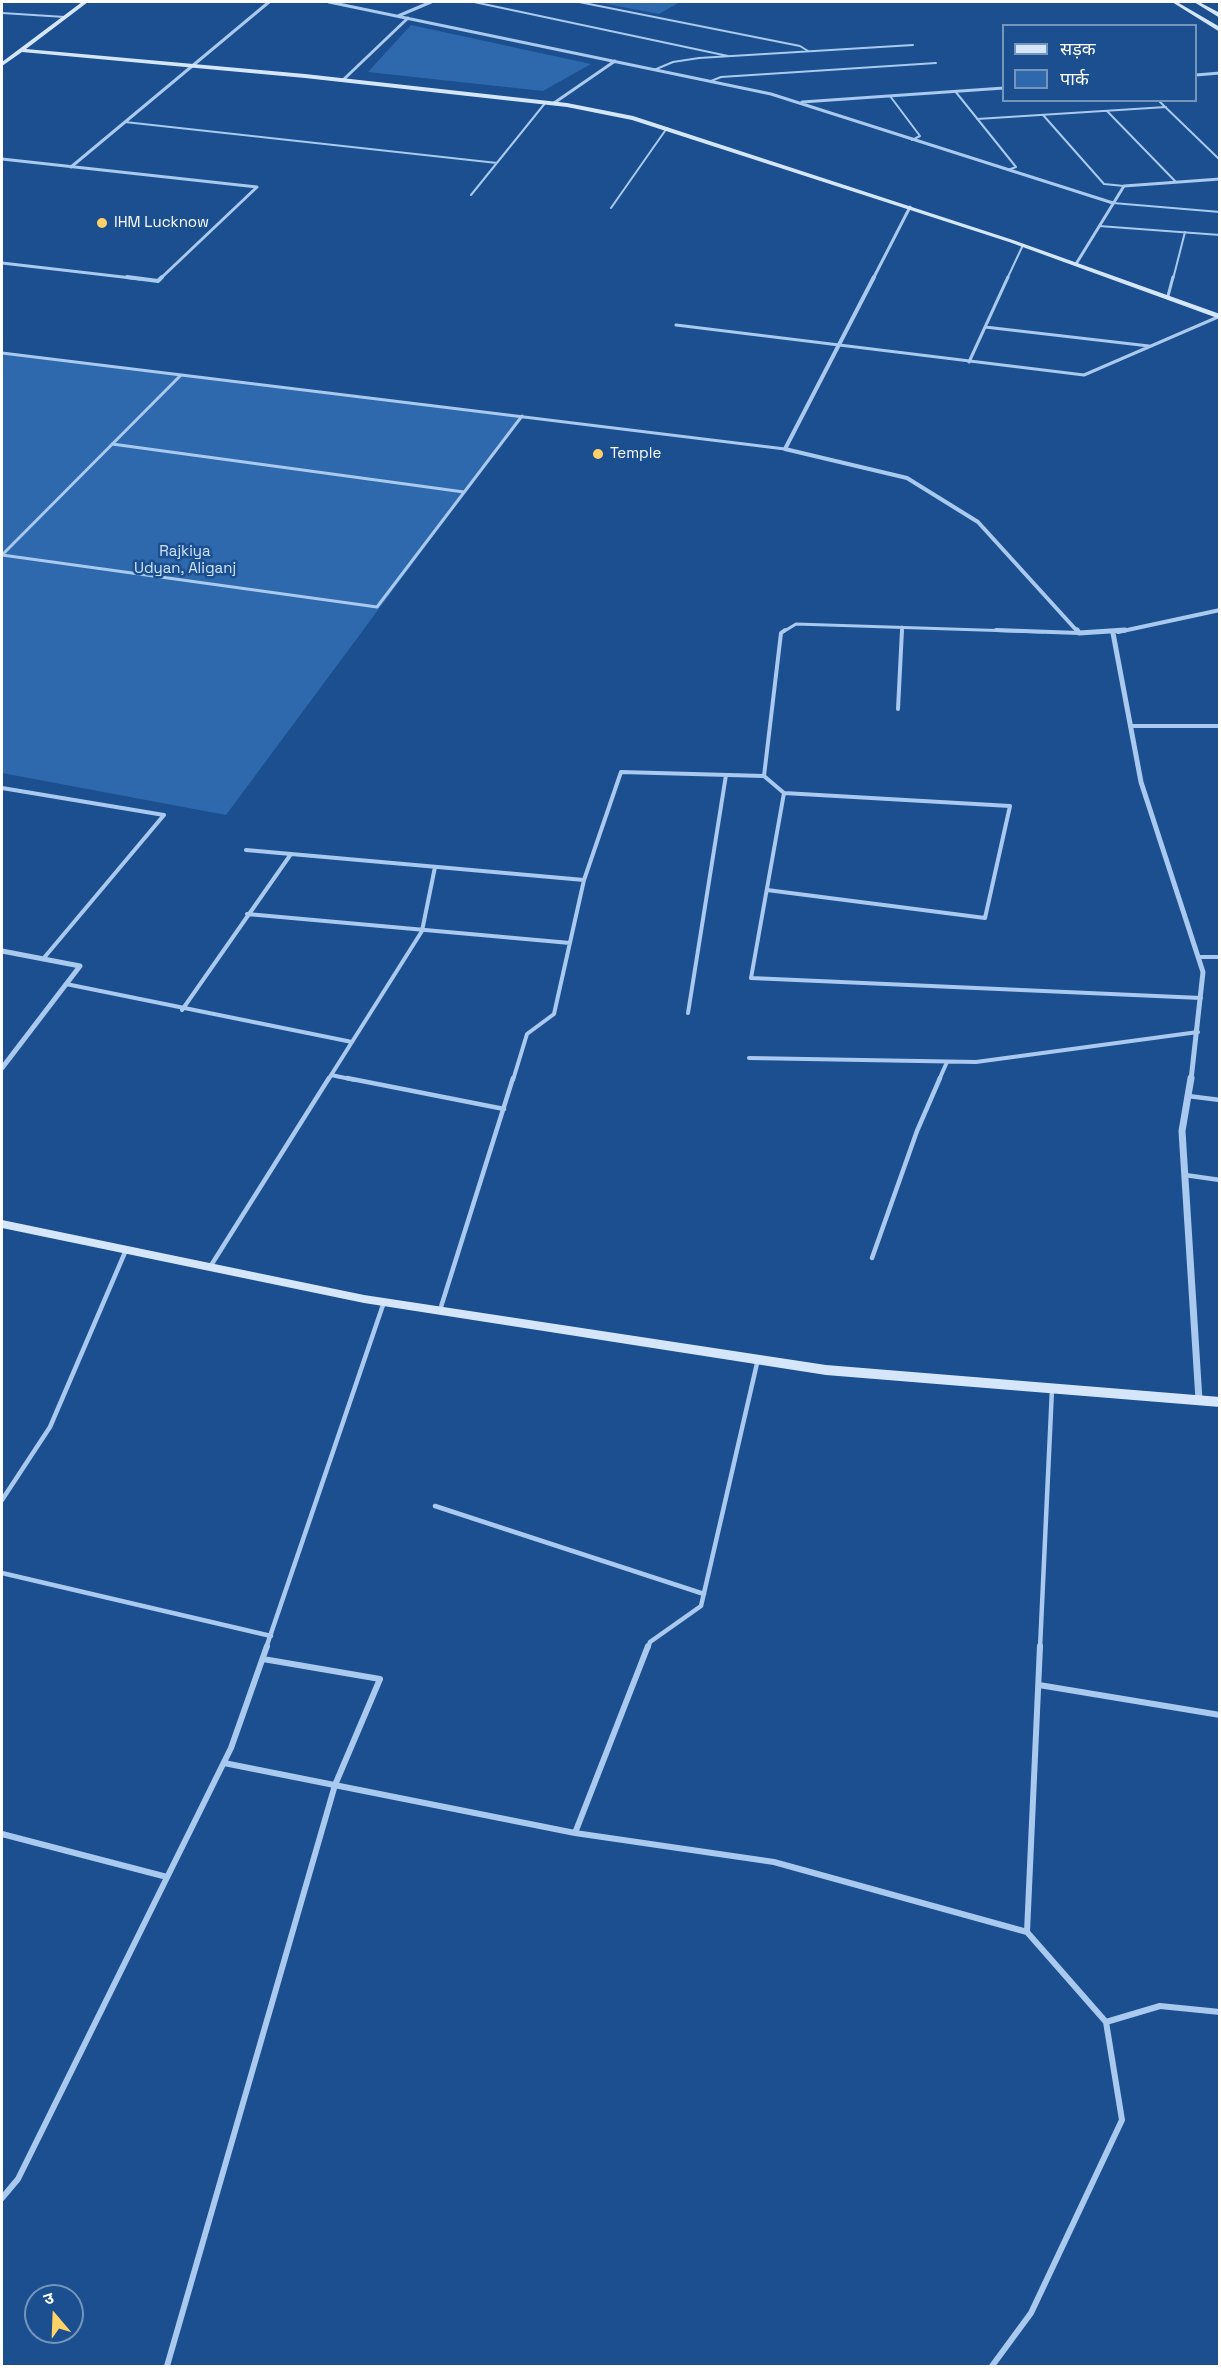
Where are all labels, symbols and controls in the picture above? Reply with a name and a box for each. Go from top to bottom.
legend [1002,24,1197,102]
text: सड़क [1060,37,1096,60]
text: पार्क [1060,67,1089,90]
place label: IHM Lucknow [114,214,209,232]
marker: IHM Lucknow [95,216,109,230]
place label: Temple [610,445,661,463]
marker: Temple [591,447,605,461]
park label: Rajkiya Udyan, Aliganj [134,543,236,578]
north arrow [24,2284,84,2344]
text: उ [41,2287,56,2310]

